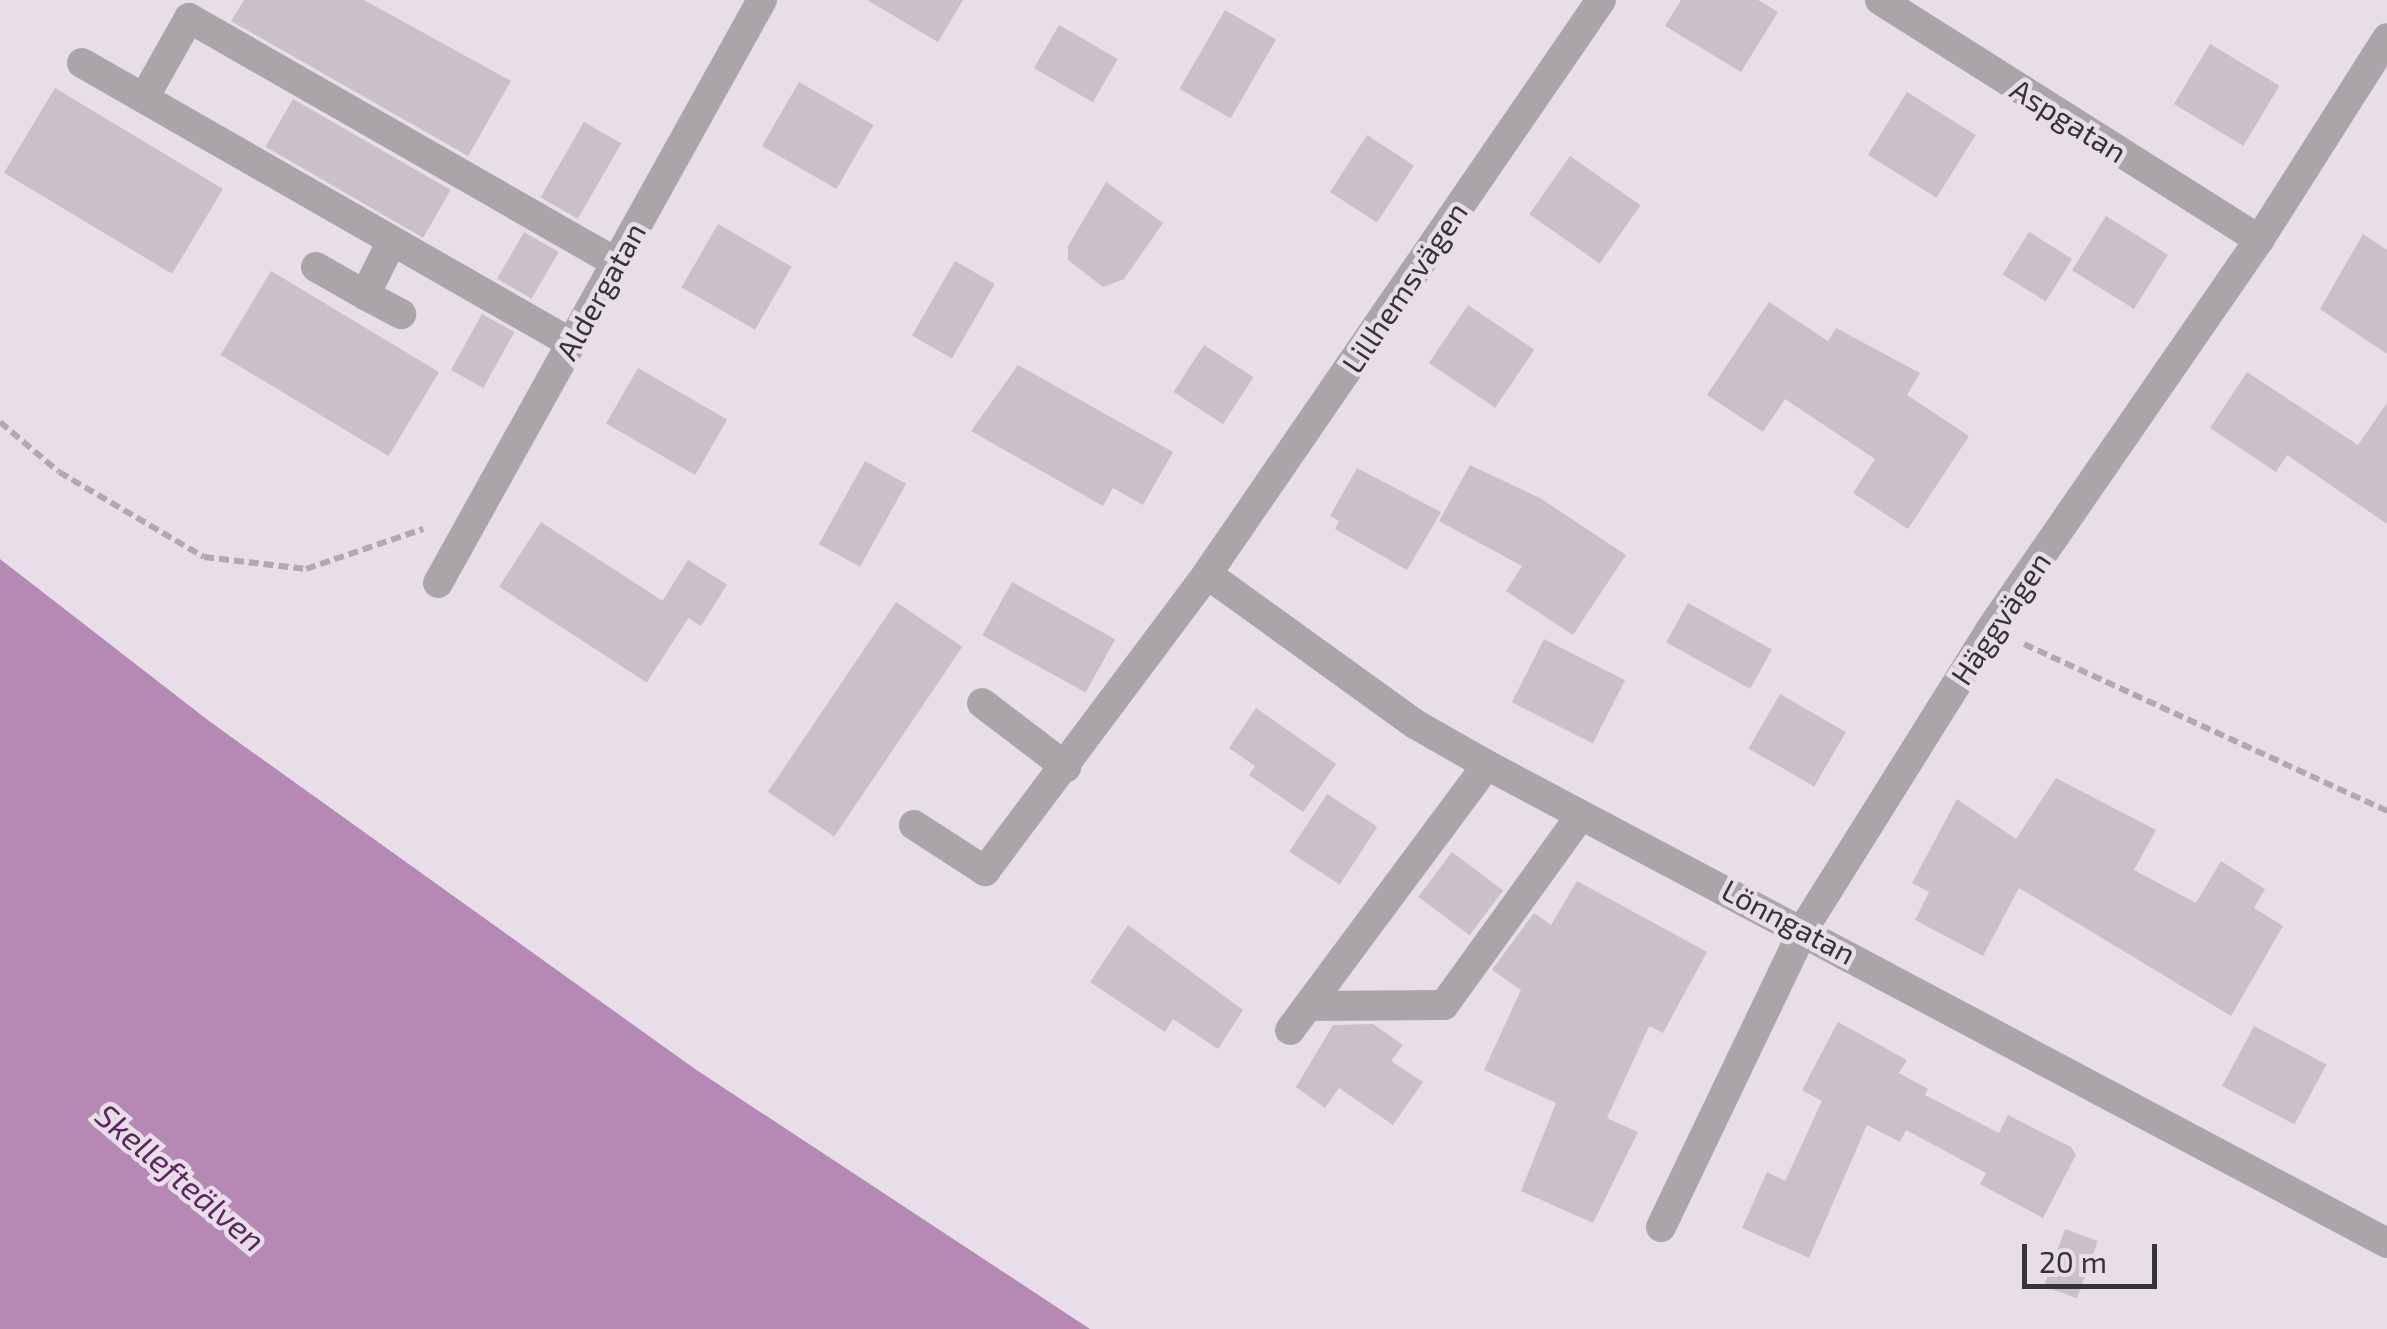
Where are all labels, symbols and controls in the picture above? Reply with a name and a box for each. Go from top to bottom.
street label: Aspgatan [2004,70,2134,170]
street label: Lillhemsvägen [1334,195,1474,379]
street label: Aldergatan [548,216,652,366]
street label: Häggvägen [1942,545,2058,691]
street label: Lönngatan [1716,871,1862,971]
water label: Skellefteälven [89,1095,273,1259]
scale bar [2027,1224,2162,1286]
text: 20 m [2039,1243,2107,1279]

